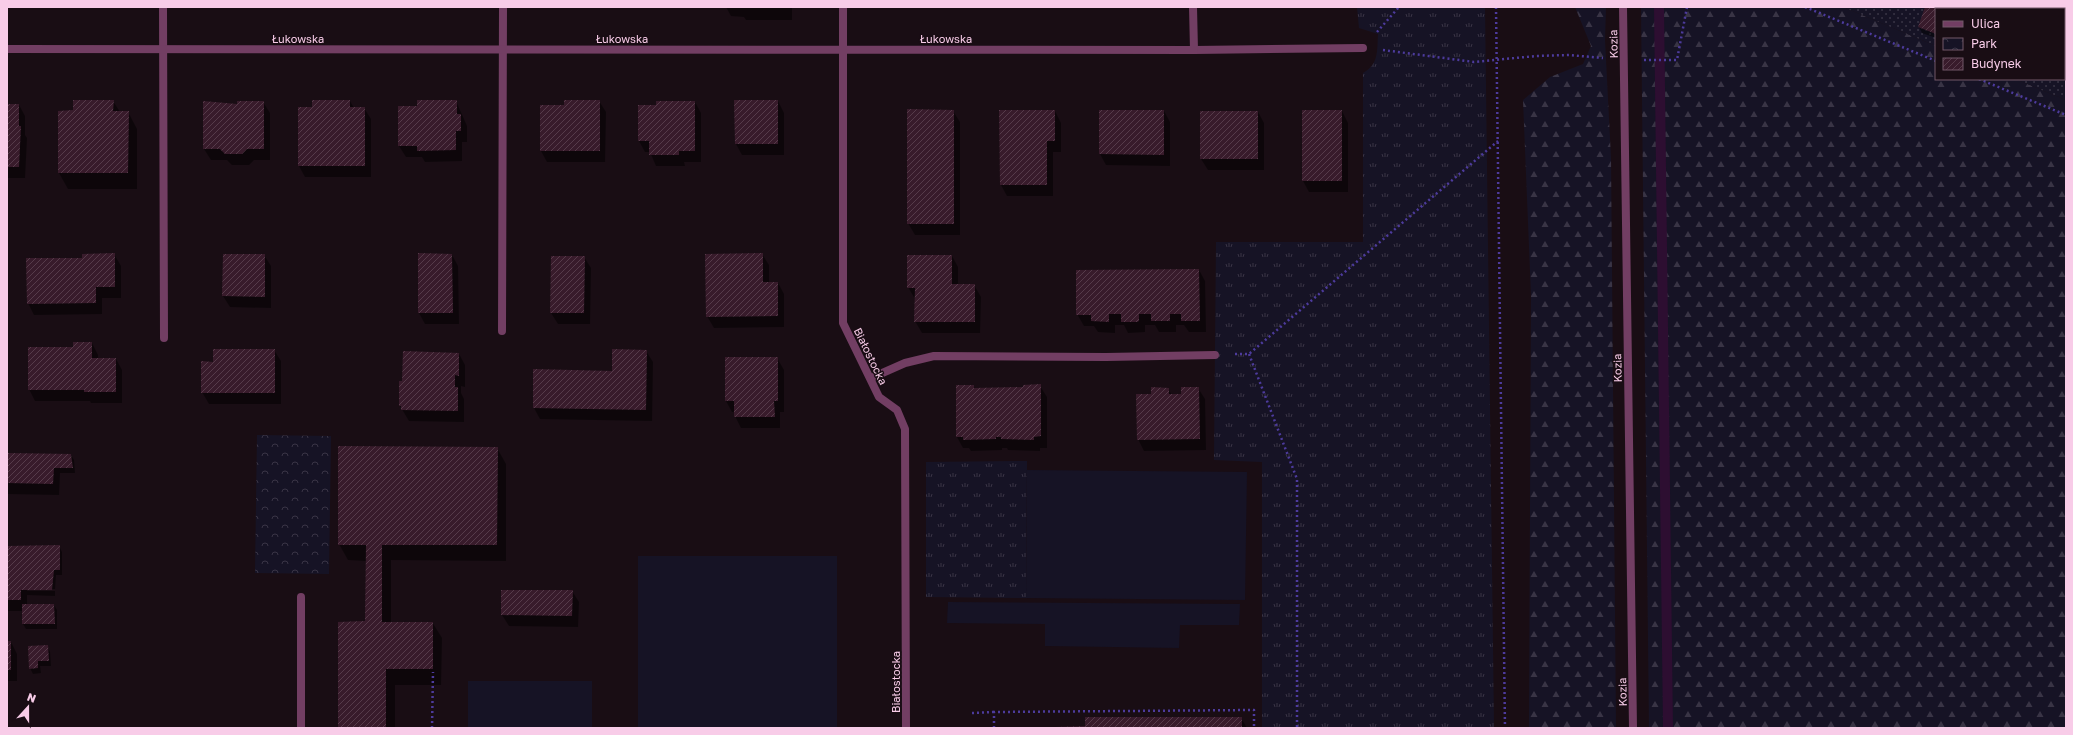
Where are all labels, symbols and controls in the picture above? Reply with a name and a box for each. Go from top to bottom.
legend [1935,8,2065,80]
text: Ulica [1971,16,2000,31]
street label: Kozia [1606,30,1620,58]
street label: Łukowska [272,32,324,45]
street label: Łukowska [596,32,648,45]
street label: Łukowska [920,32,972,45]
text: Park [1971,36,1997,51]
text: Budynek [1971,56,2022,71]
street label: Białostocka [852,325,890,387]
street label: Kozia [1610,354,1624,382]
street label: Białostocka [889,651,902,713]
street label: Kozia [1615,678,1629,706]
north arrow [8,687,48,727]
text: N [26,690,38,705]

